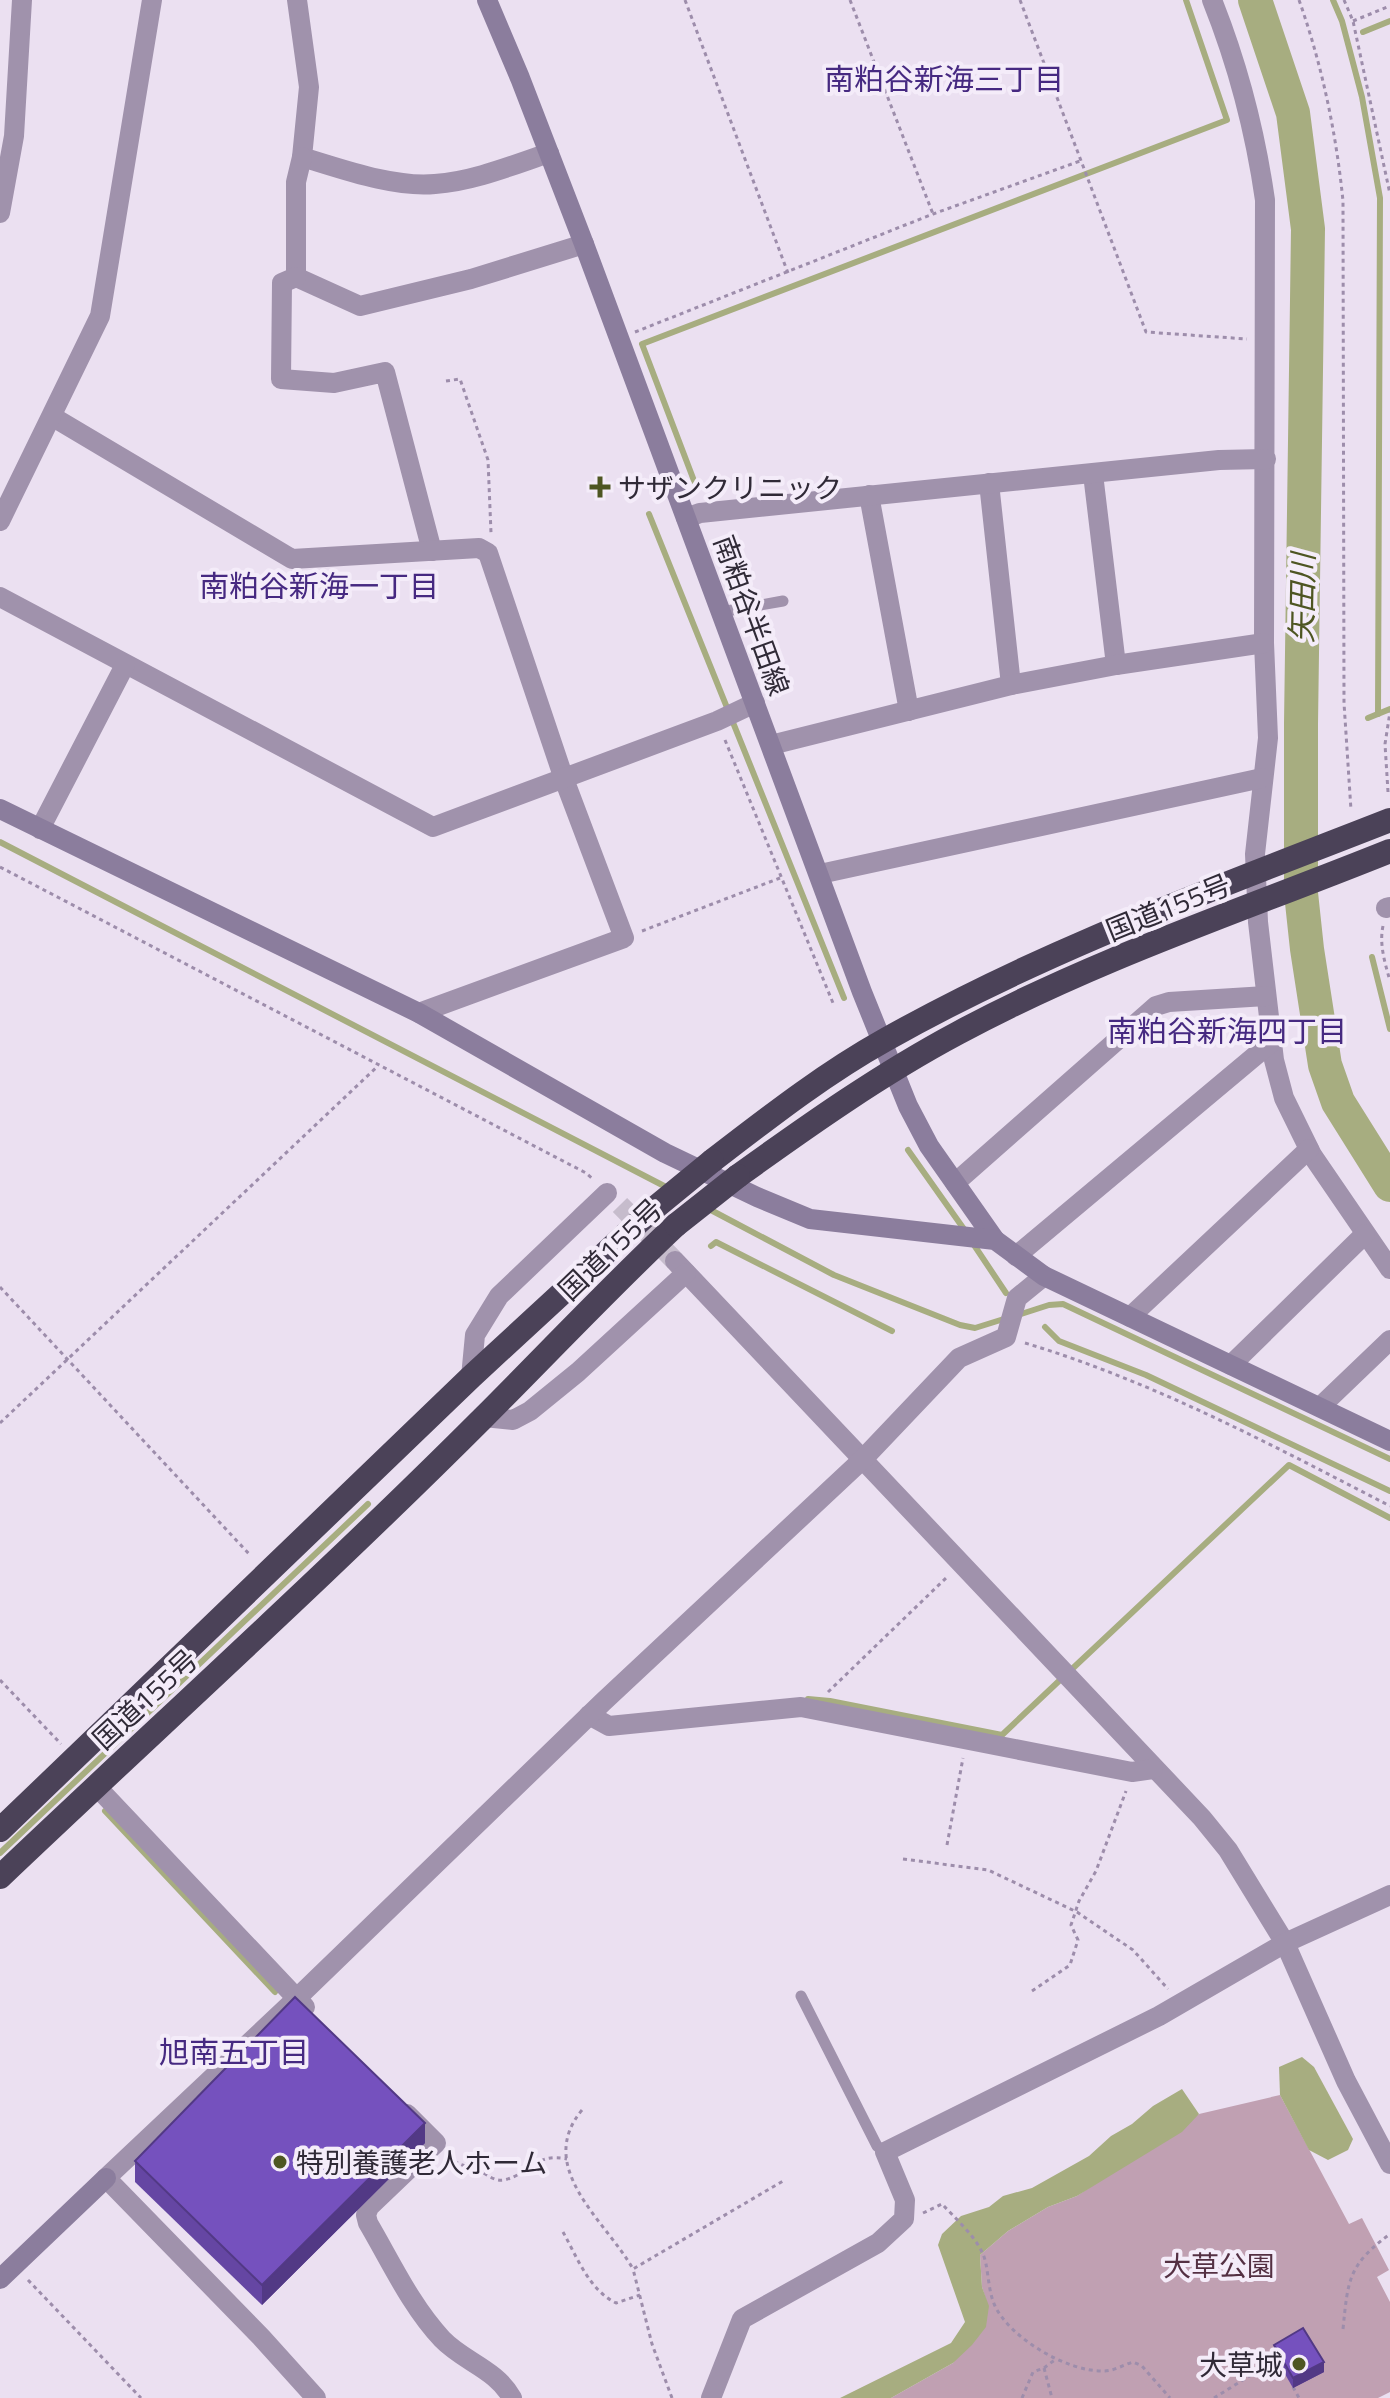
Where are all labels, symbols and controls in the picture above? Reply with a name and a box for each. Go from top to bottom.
district label: 南粕谷新海三丁目 [824,56,1064,102]
place label: サザンクリニック [618,466,842,509]
marker: サザンクリニック [589,476,611,498]
street label: 南粕谷半田線 [703,529,801,701]
water label: 矢田川 [1278,550,1326,643]
district label: 南粕谷新海一丁目 [199,563,439,609]
street label: 国道155号 [1099,863,1237,951]
district label: 南粕谷新海四丁目 [1107,1008,1347,1054]
street label: 国道155号 [548,1188,672,1310]
street label: 国道155号 [82,1639,208,1759]
district label: 旭南五丁目 [159,2029,309,2075]
place label: 特別養護老人ホーム [296,2141,547,2184]
marker: 特別養護老人ホーム [271,2153,289,2171]
park label: 大草公園 [1163,2244,1275,2287]
place label: 大草城 [1199,2343,1283,2386]
marker: 大草城 [1290,2355,1308,2373]

